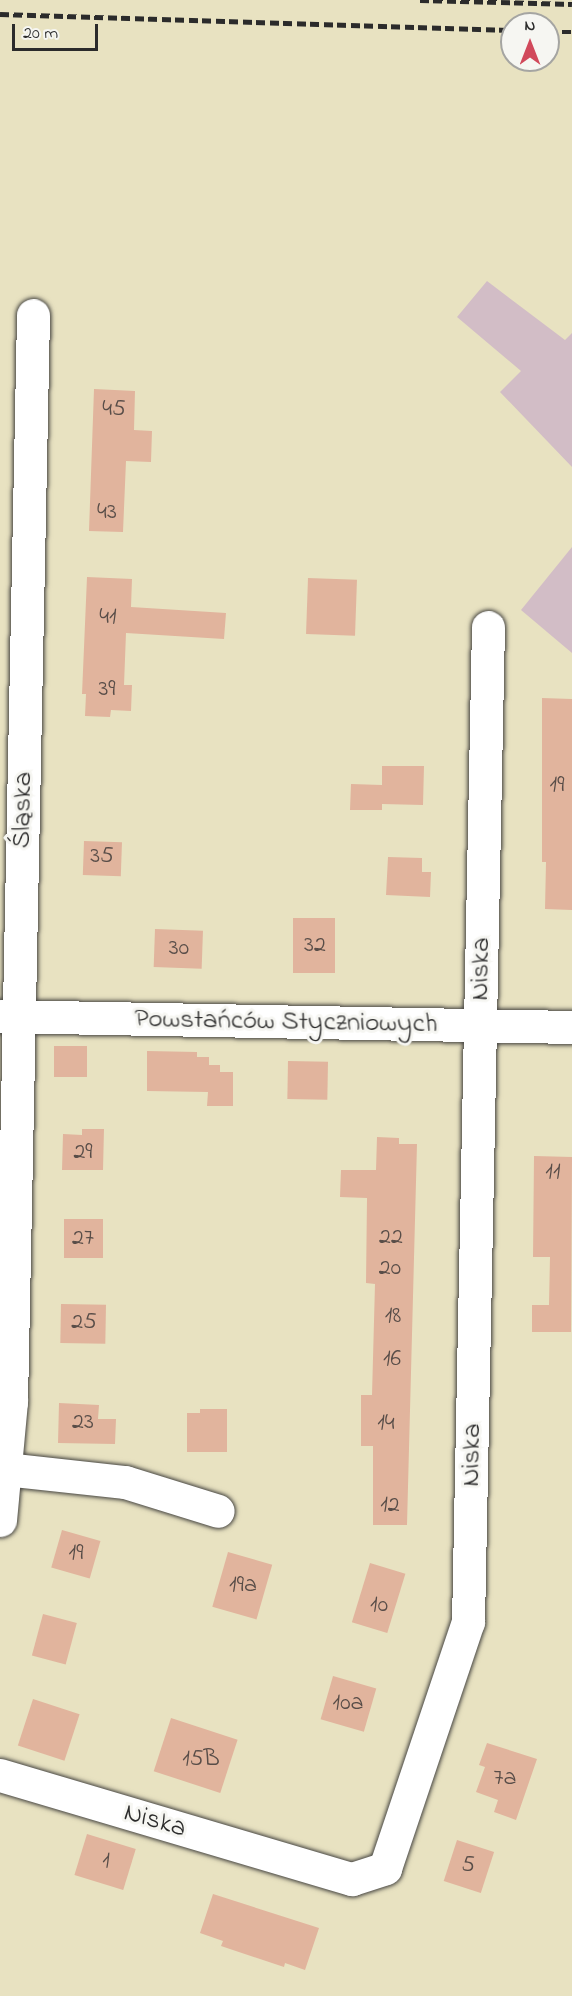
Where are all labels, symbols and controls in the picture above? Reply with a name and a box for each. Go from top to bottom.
scale bar [15,12,100,50]
north arrow [500,12,560,72]
text: N [525,14,535,38]
text: 20 m [23,21,58,47]
house number: 45 [102,396,126,424]
house number: 43 [97,499,117,527]
house number: 41 [99,604,117,632]
house number: 39 [98,676,116,704]
street label: Śląska [6,771,40,849]
house number: 19 [550,772,564,800]
house number: 35 [90,843,114,871]
house number: 32 [304,932,326,960]
house number: 30 [169,935,189,963]
street label: Niska [464,937,498,1001]
street label: Powstańców Styczniowych [134,1003,438,1041]
house number: 29 [73,1139,93,1167]
house number: 11 [545,1159,561,1187]
house number: 22 [379,1224,403,1252]
house number: 27 [72,1225,94,1253]
house number: 20 [379,1255,401,1283]
house number: 18 [385,1303,401,1331]
house number: 25 [71,1309,97,1337]
house number: 16 [383,1346,401,1374]
house number: 23 [72,1409,94,1437]
house number: 14 [377,1410,395,1438]
street label: Niska [455,1423,489,1487]
house number: 12 [380,1492,400,1520]
house number: 19 [69,1540,83,1568]
house number: 19a [229,1572,257,1600]
house number: 10 [370,1592,388,1620]
house number: 10a [333,1690,363,1718]
house number: 15B [182,1746,220,1774]
house number: 7a [494,1765,516,1793]
street label: Niska [120,1797,190,1845]
house number: 1 [102,1848,110,1876]
house number: 5 [461,1852,475,1880]

